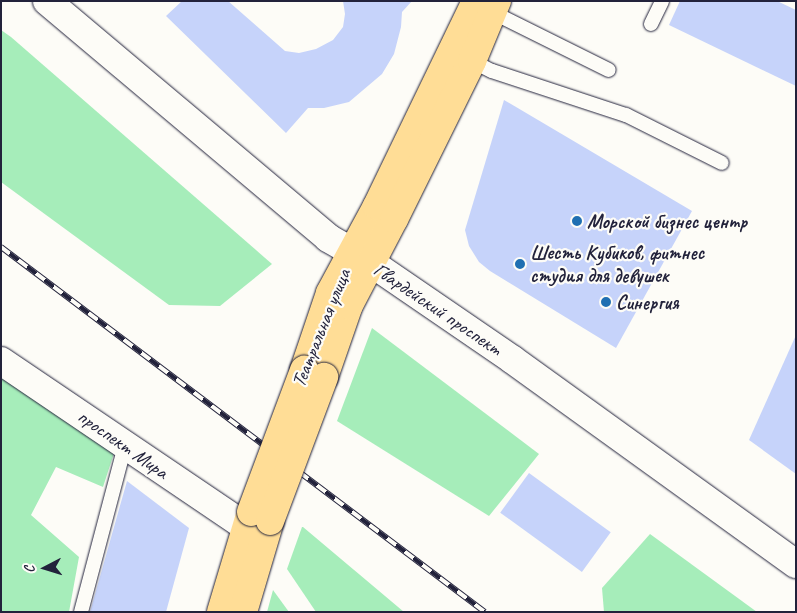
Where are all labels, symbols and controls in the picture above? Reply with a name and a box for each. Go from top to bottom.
place label: Морской бизнес центр [587,209,746,233]
marker: Морской бизнес центр [571,215,583,227]
place label: Шесть Кубиков, фитнес студия для девушек [530,240,704,287]
street label: Гвардейский проспект [369,257,507,361]
marker: Шесть Кубиков, фитнес студия для девушек [514,258,526,270]
street label: Театральная улица [286,265,356,391]
place label: Синергия [616,290,679,314]
marker: Синергия [600,296,612,308]
street label: проспект Мира [73,404,173,484]
north arrow [20,543,70,593]
text: С [21,565,38,574]

